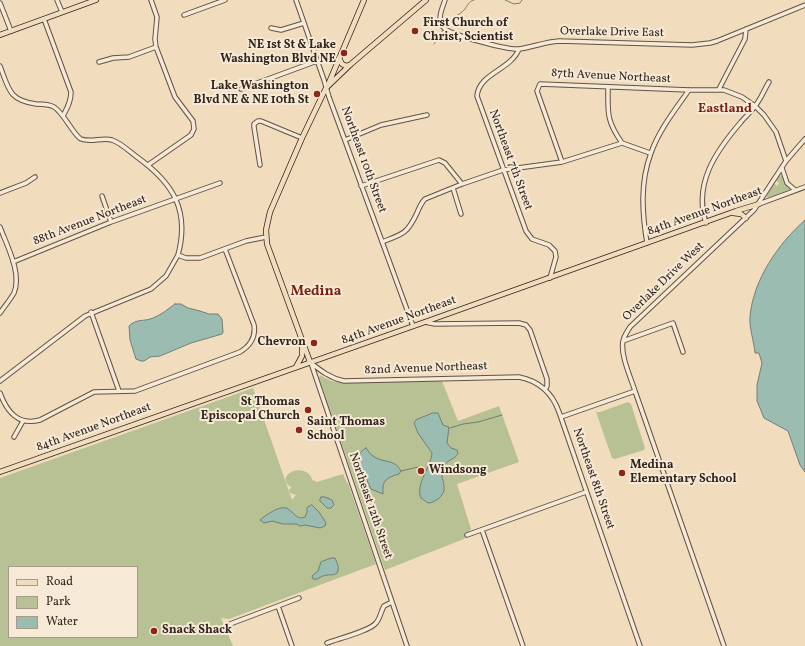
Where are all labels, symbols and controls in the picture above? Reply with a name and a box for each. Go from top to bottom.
place label: First Church of Christ, Scientist [423,17,513,45]
street label: Overlake Drive East [560,25,664,41]
marker: First Church of Christ, Scientist [410,26,420,36]
place label: NE 1st St & Lake Washington Blvd NE [220,39,336,67]
marker: NE 1st St & Lake Washington Blvd NE [339,48,349,58]
street label: 87th Avenue Northeast [551,67,671,87]
place label: Lake Washington Blvd NE & NE 10th St [194,80,309,108]
marker: Lake Washington Blvd NE & NE 10th St [312,89,322,99]
district label: Eastland [698,102,752,118]
street label: Northeast 10th Street [337,105,389,215]
street label: Northeast 7th Street [485,108,535,212]
street label: 84th Avenue Northeast [646,185,764,239]
street label: 88th Avenue Northeast [31,193,149,249]
street label: Overlake Drive West [620,239,708,325]
district label: Medina [291,284,341,300]
street label: 84th Avenue Northeast [340,294,458,348]
place label: Chevron [258,336,306,350]
marker: Chevron [309,338,319,348]
street label: 82nd Avenue Northeast [364,360,488,378]
place label: St Thomas Episcopal Church [201,396,300,424]
street label: 84th Avenue Northeast [35,401,153,455]
marker: St Thomas Episcopal Church [303,405,313,415]
place label: Saint Thomas School [307,416,385,444]
marker: Saint Thomas School [294,425,304,435]
street label: Northeast 8th Street [569,426,617,532]
street label: Northeast 12th Street [345,451,395,561]
place label: Medina Elementary School [630,459,737,487]
place label: Windsong [429,464,487,478]
marker: Windsong [416,466,426,476]
marker: Medina Elementary School [617,468,627,478]
legend [8,566,138,638]
text: Road [46,574,73,590]
text: Park [46,594,71,610]
text: Water [46,614,78,630]
place label: Snack Shack [162,624,232,638]
marker: Snack Shack [149,626,159,636]

